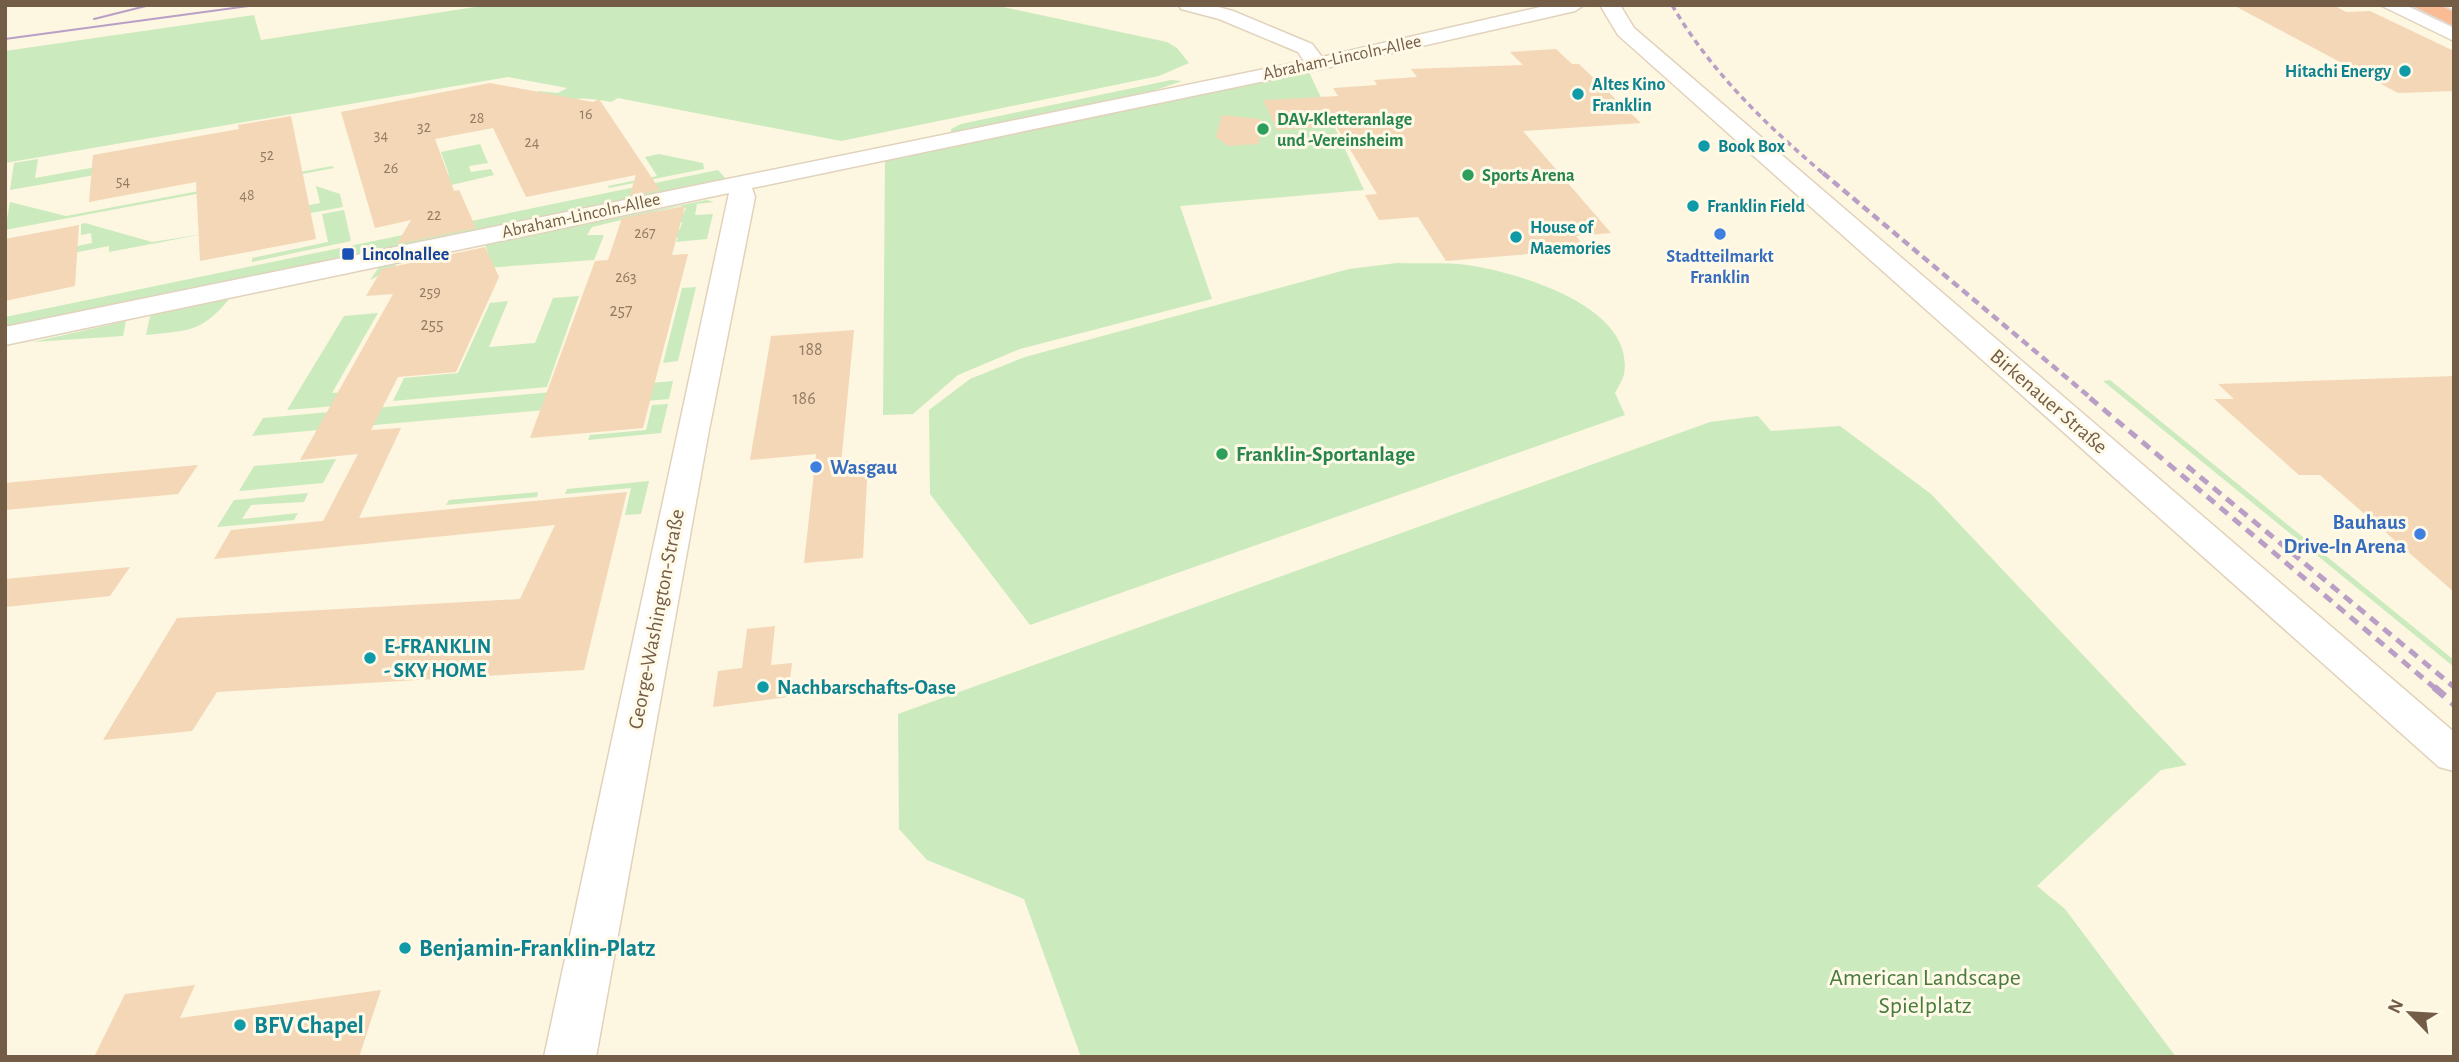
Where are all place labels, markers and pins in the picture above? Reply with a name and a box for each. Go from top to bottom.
place label: Hitachi Energy [2285,63,2392,81]
marker: Hitachi Energy [2397,63,2413,79]
place label: Altes Kino Franklin [1592,76,1666,115]
marker: Altes Kino Franklin [1570,86,1586,102]
place label: DAV-Kletteranlage und -Vereinsheim [1277,111,1412,150]
marker: DAV-Kletteranlage und -Vereinsheim [1255,121,1271,137]
marker: Book Box [1696,138,1712,154]
place label: Book Box [1718,138,1786,156]
marker: Sports Arena [1460,167,1476,183]
place label: Sports Arena [1482,167,1575,185]
marker: Franklin Field [1685,198,1701,214]
place label: Franklin Field [1707,198,1806,216]
place label: House of Maemories [1530,219,1611,258]
marker: Stadtteilmarkt Franklin [1712,226,1728,242]
marker: House of Maemories [1508,229,1524,245]
marker: Lincolnallee [340,246,356,262]
place label: Lincolnallee [362,246,449,264]
place label: Stadtteilmarkt Franklin [1666,248,1774,287]
place label: Franklin-Sportanlage [1236,444,1415,465]
marker: Franklin-Sportanlage [1214,446,1230,462]
place label: Wasgau [830,457,897,478]
marker: Wasgau [808,459,824,475]
place label: Bauhaus Drive-In Arena [2284,512,2406,557]
marker: Bauhaus Drive-In Arena [2412,526,2428,542]
place label: E-FRANKLIN - SKY HOME [384,636,491,681]
marker: E-FRANKLIN - SKY HOME [362,650,378,666]
place label: Nachbarschafts-Oase [777,677,956,698]
marker: Nachbarschafts-Oase [755,679,771,695]
place label: Benjamin-Franklin-Platz [419,937,656,961]
marker: Benjamin-Franklin-Platz [397,940,413,956]
place label: BFV Chapel [254,1014,364,1038]
marker: BFV Chapel [232,1017,248,1033]

